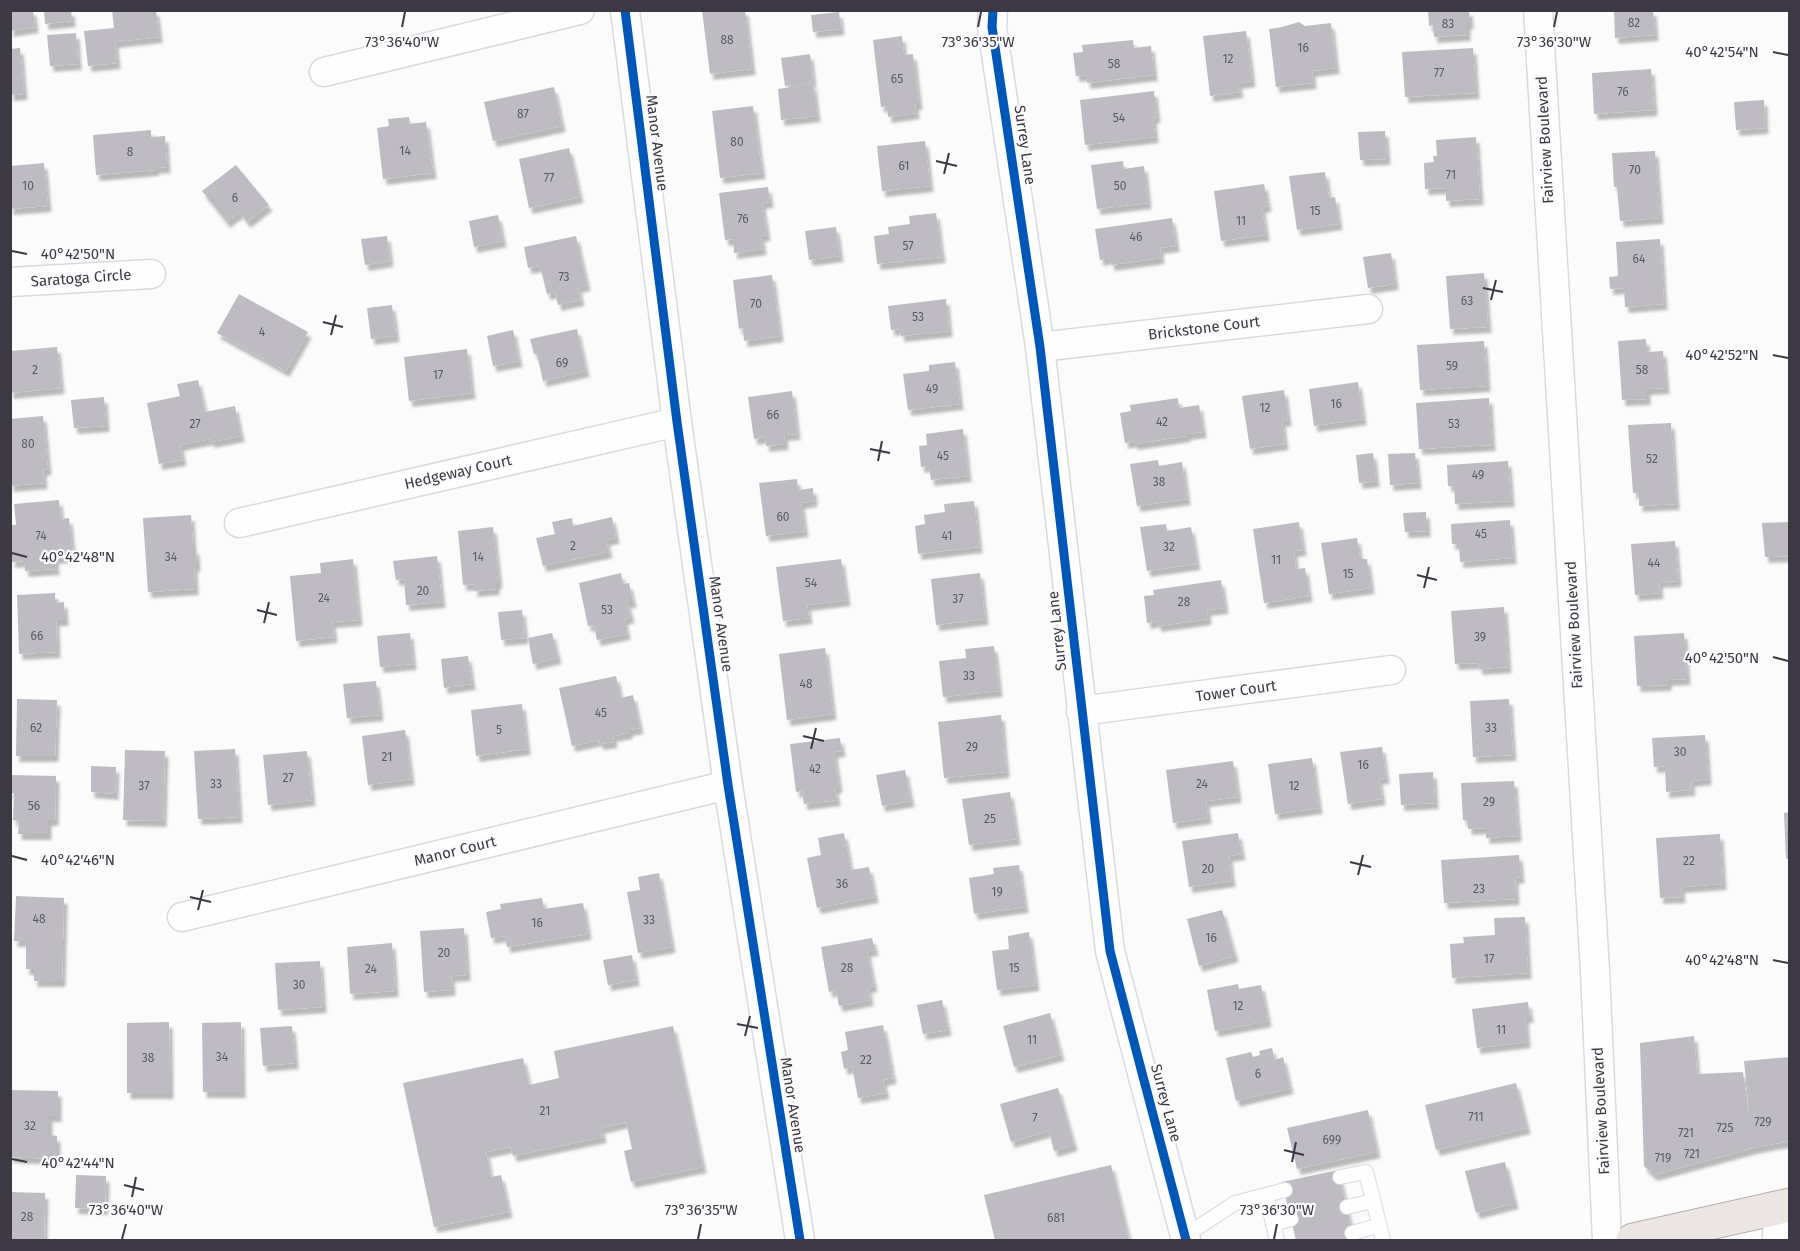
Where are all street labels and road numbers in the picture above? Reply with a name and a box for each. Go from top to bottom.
street label: Fairview Boulevard [1533,76,1557,204]
street label: Manor Avenue [642,94,672,192]
street label: Surrey Lane [1011,104,1039,186]
street label: Saratoga Circle [30,265,132,291]
street label: Brickstone Court [1147,312,1262,344]
street label: Hedgeway Court [403,451,514,493]
street label: Fairview Boulevard [1562,561,1586,689]
street label: Manor Avenue [705,575,737,673]
street label: Surrey Lane [1044,590,1070,672]
street label: Tower Court [1195,676,1278,706]
street label: Manor Court [412,832,498,870]
street label: Fairview Boulevard [1589,1047,1613,1175]
street label: Manor Avenue [777,1056,809,1154]
street label: Surrey Lane [1147,1062,1185,1144]

